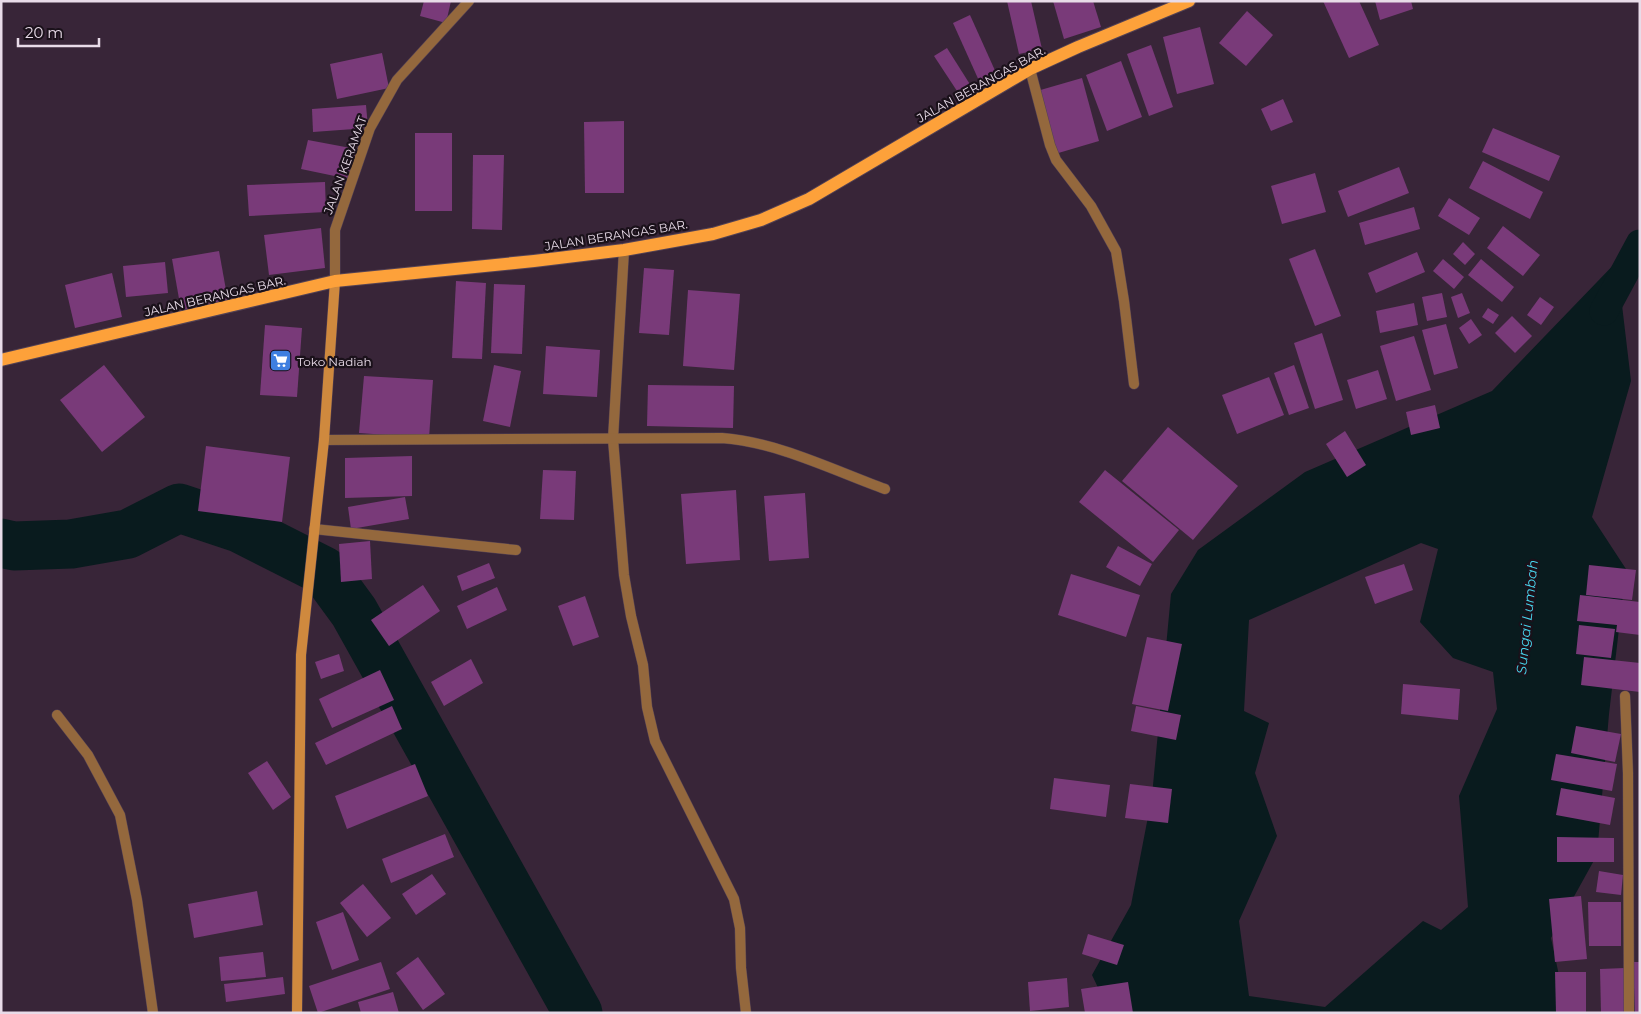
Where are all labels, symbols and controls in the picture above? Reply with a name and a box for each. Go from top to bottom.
scale bar [18,15,99,47]
text: 20 m [25,23,63,42]
street label: JALAN BERANGAS BAR. [913,42,1048,126]
street label: JALAN KERAMAT [320,114,370,217]
street label: JALAN BERANGAS BAR. [543,216,688,254]
street label: JALAN BERANGAS BAR. [142,272,287,320]
supermarket icon: Toko Nadiah [269,349,293,373]
place label: Toko Nadiah [297,354,372,369]
water label: Sungai Lumbah [1512,559,1542,675]

